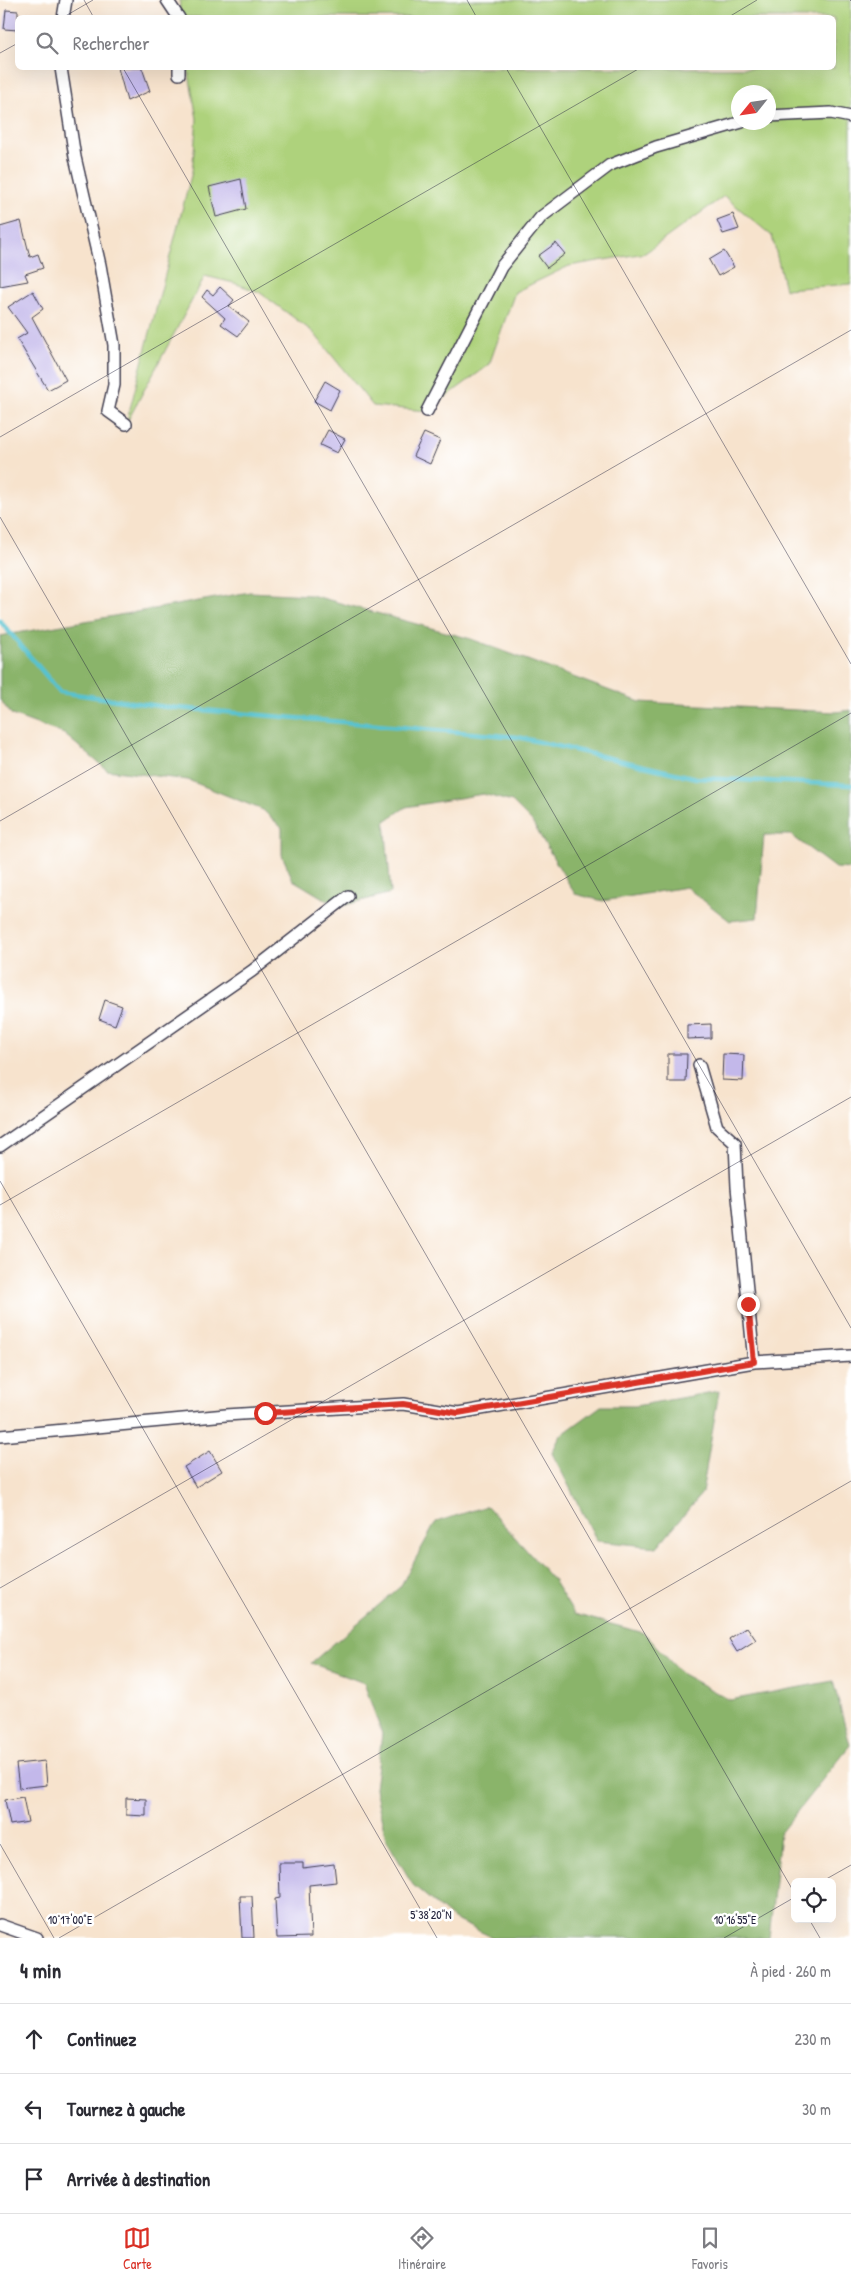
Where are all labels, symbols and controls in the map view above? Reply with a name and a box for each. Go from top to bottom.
search box [15,15,836,70]
icon: search [33,29,61,57]
text: Rechercher [73,30,150,56]
north arrow [731,85,776,130]
route end [737,1293,760,1316]
route start [254,1402,277,1425]
map controls [791,1878,836,1923]
button: locate [791,1878,836,1923]
text: 5°38'20"N [410,1906,452,1923]
text: 10°17'00"E [48,1911,93,1928]
text: 10°16'55"E [714,1911,757,1928]
text: 4 min [20,1956,61,1985]
text: À pied · 260 m [750,1960,831,1982]
icon: ahead [20,2025,48,2053]
text: Continuez [67,2026,136,2052]
text: 230 m [795,2028,831,2050]
icon: left [20,2095,48,2123]
text: Tournez à gauche [67,2096,185,2122]
text: 30 m [802,2098,831,2120]
icon: arrive [20,2165,48,2193]
text: Arrivée à destination [67,2166,210,2192]
tab: Carte [123,2224,152,2273]
tab: Itinéraire [398,2224,446,2273]
tab: Favoris [692,2224,728,2273]

